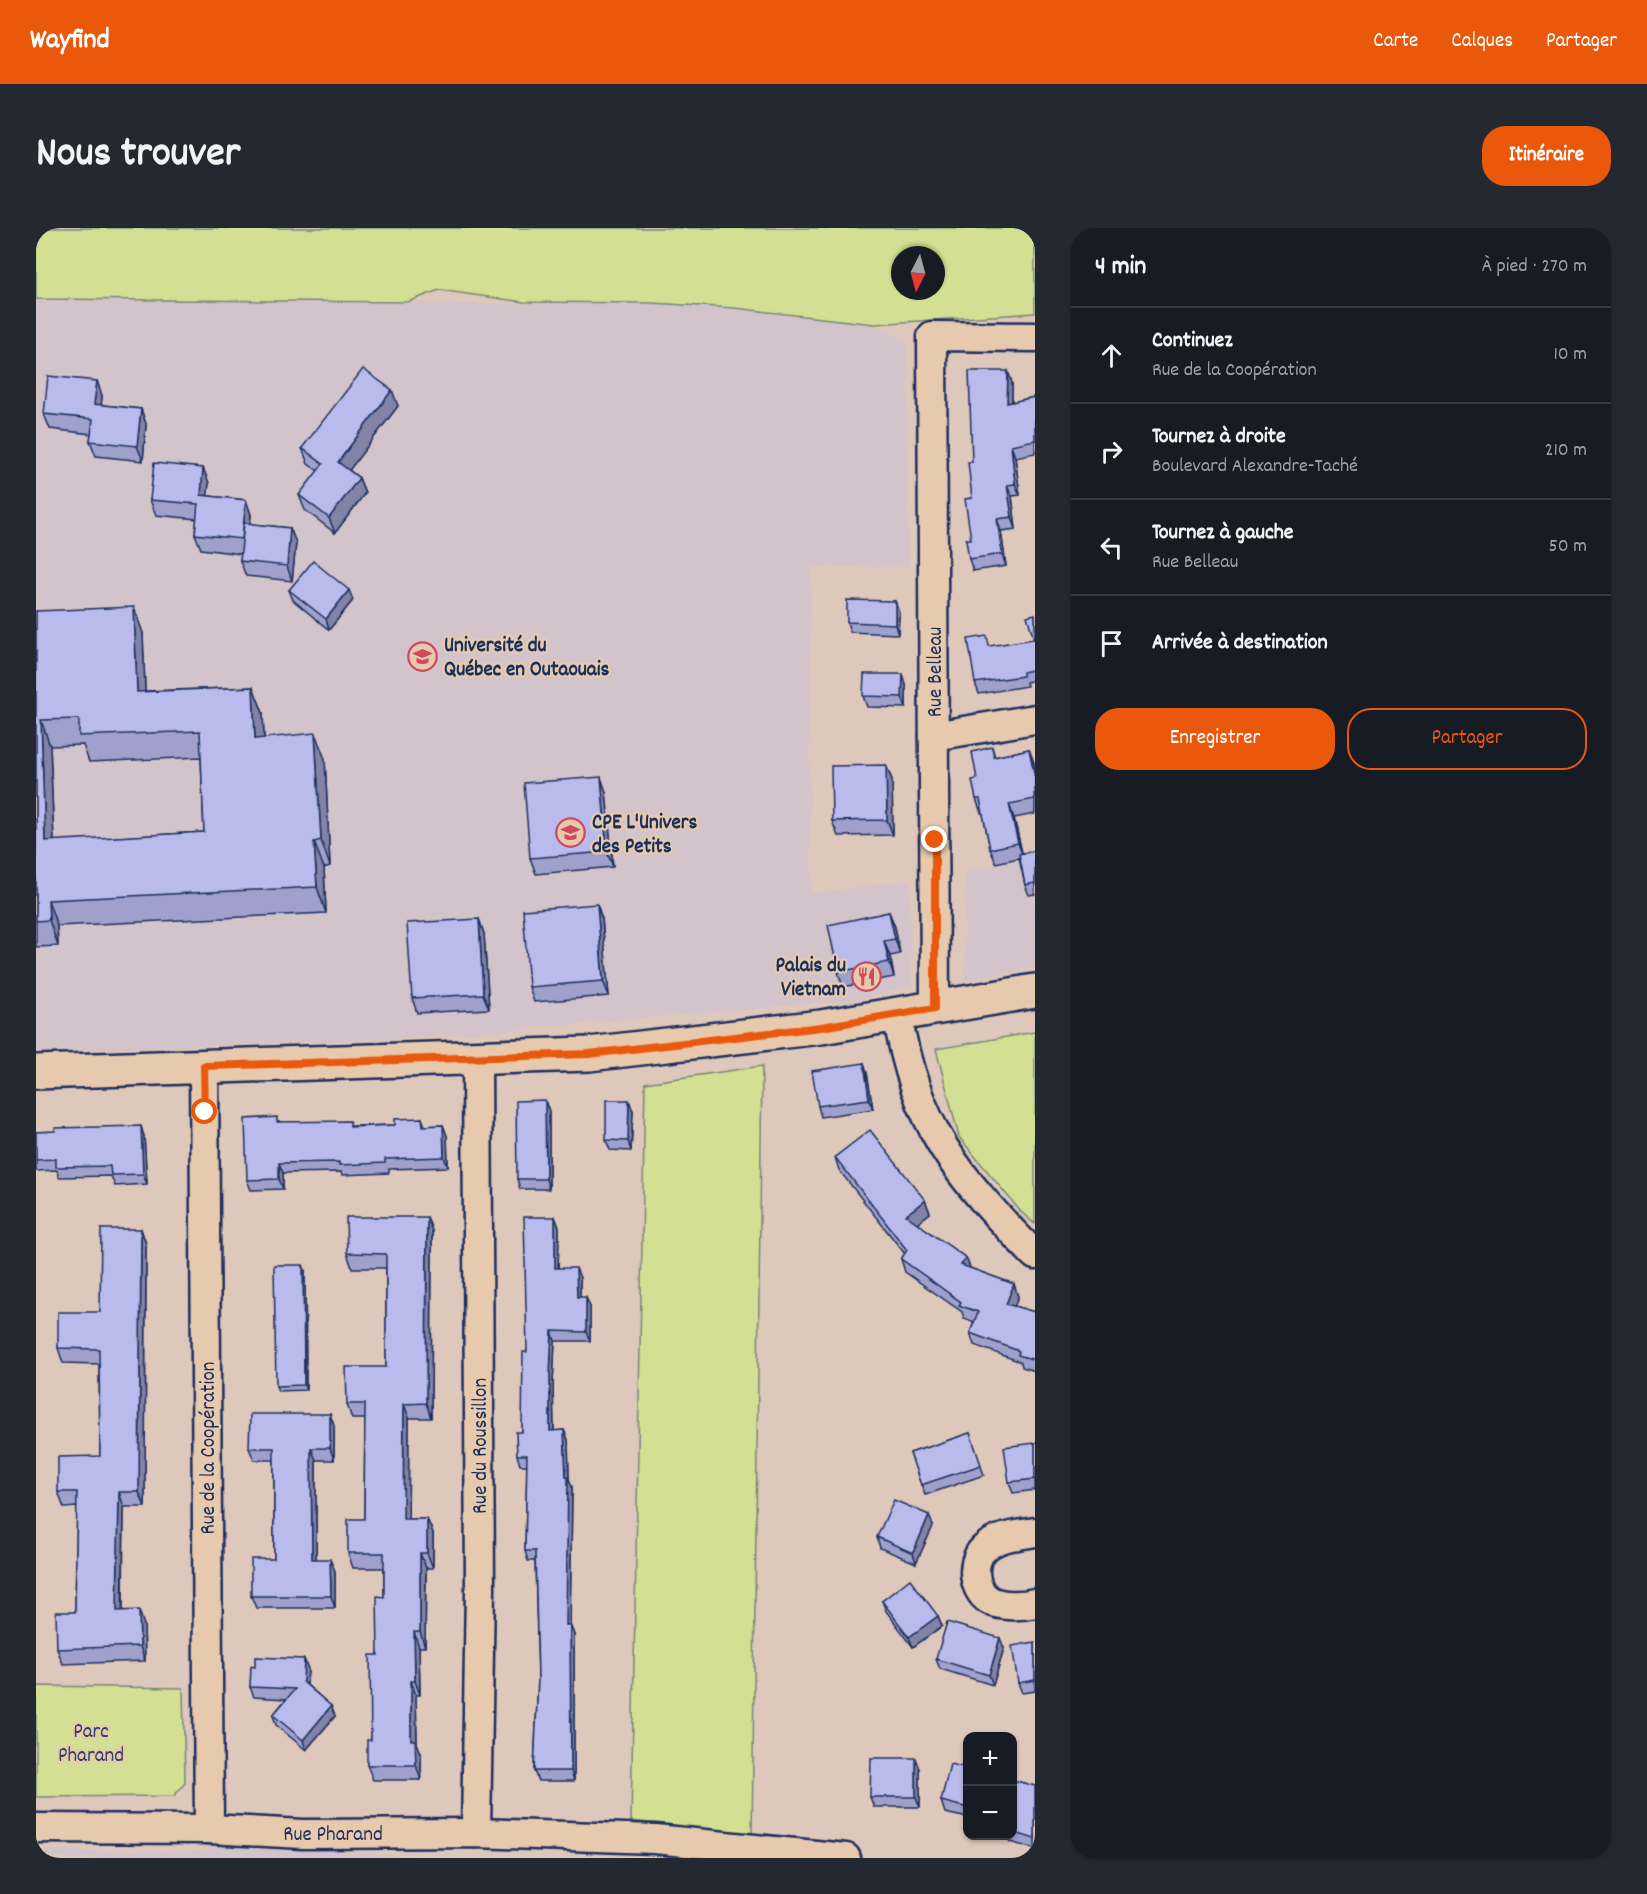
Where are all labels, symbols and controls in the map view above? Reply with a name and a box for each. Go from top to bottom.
text: Wayfind [30,22,110,62]
text: Carte [1373,27,1418,57]
text: Calques [1451,27,1513,57]
text: Partager [1546,27,1617,57]
text: Nous trouver [36,126,240,186]
button: Itinéraire [1482,126,1611,186]
north arrow [891,246,945,300]
text: 4 min [1095,249,1146,286]
text: À pied · 270 m [1482,253,1587,281]
text: Continuez [1152,326,1233,357]
icon: ahead [1095,339,1128,372]
text: 10 m [1553,341,1587,369]
text: Rue de la Coopération [1152,357,1317,385]
text: Tournez à droite [1152,422,1286,453]
icon: right [1095,435,1128,468]
text: 210 m [1545,437,1587,465]
text: Boulevard Alexandre-Taché [1152,453,1358,481]
text: Tournez à gauche [1152,518,1294,549]
icon: left [1095,531,1128,564]
text: 50 m [1549,533,1587,561]
text: Rue Belleau [1152,549,1238,577]
street label: Rue Belleau [922,627,952,717]
icon: arrive [1095,627,1128,660]
text: Arrivée à destination [1152,628,1328,659]
place label: Université du Québec en Outaouais [444,632,609,686]
school or university icon: Université du Québec en Outaouais [407,640,439,672]
button: Enregistrer [1095,708,1335,770]
button: Partager [1347,708,1587,770]
place label: CPE L'Univers des Petits [592,809,697,863]
school or university icon: CPE L'Univers des Petits [555,817,587,849]
route end [921,826,947,852]
place label: Palais du Vietnam [775,952,846,1006]
restaurant icon: Palais du Vietnam [851,960,883,992]
route start [191,1098,217,1124]
street label: Rue de la Coopération [195,1362,225,1534]
street label: Rue du Roussillon [467,1378,497,1514]
park label: Parc Pharand [58,1718,124,1772]
map controls [963,1732,1017,1840]
button: + [963,1732,1017,1786]
button: − [963,1786,1017,1840]
street label: Rue Pharand [283,1821,383,1851]

